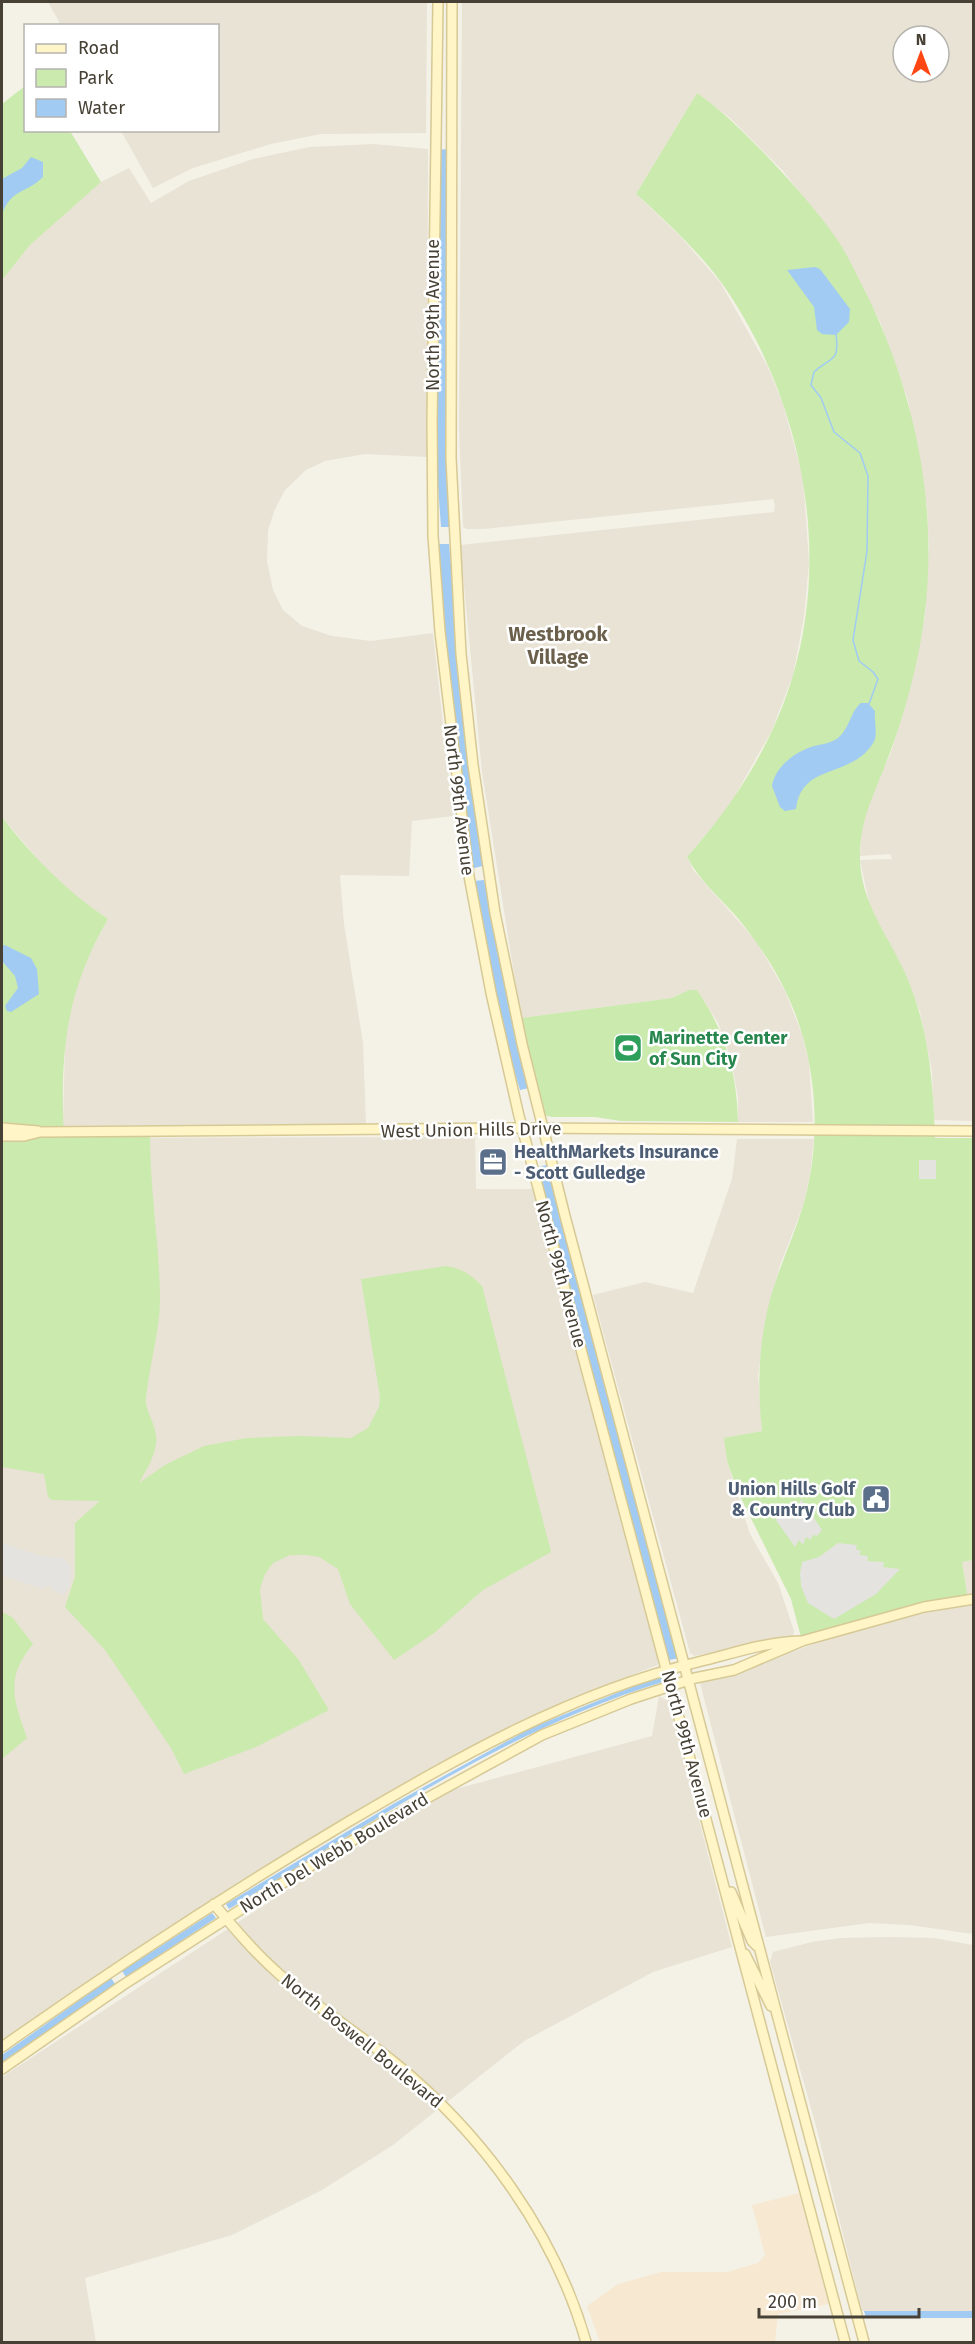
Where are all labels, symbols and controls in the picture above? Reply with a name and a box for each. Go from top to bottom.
legend [24,24,219,132]
north arrow [891,24,951,84]
text: N [916,30,926,49]
text: Road [78,37,120,59]
text: Park [78,67,114,89]
text: Water [78,97,125,119]
street label: North 99th Avenue [422,239,444,391]
district label: Westbrook Village [509,622,608,669]
street label: North 99th Avenue [439,723,479,877]
place label: Marinette Center of Sun City [649,1027,788,1070]
sports icon: Marinette Center of Sun City [612,1032,644,1064]
street label: West Union Hills Drive [380,1117,562,1143]
place label: HealthMarkets Insurance - Scott Gulledge [514,1141,719,1184]
office icon: HealthMarkets Insurance - Scott Gulledge [477,1146,509,1178]
street label: North 99th Avenue [531,1198,591,1350]
place label: Union Hills Golf & Country Club [728,1478,857,1521]
public building icon: Union Hills Golf & Country Club [860,1483,892,1515]
street label: North 99th Avenue [657,1668,717,1820]
street label: North Del Webb Boulevard [236,1788,432,1918]
street label: North Boswell Boulevard [277,1969,447,2113]
scale bar [759,2281,920,2319]
text: 200 m [768,2291,817,2313]

